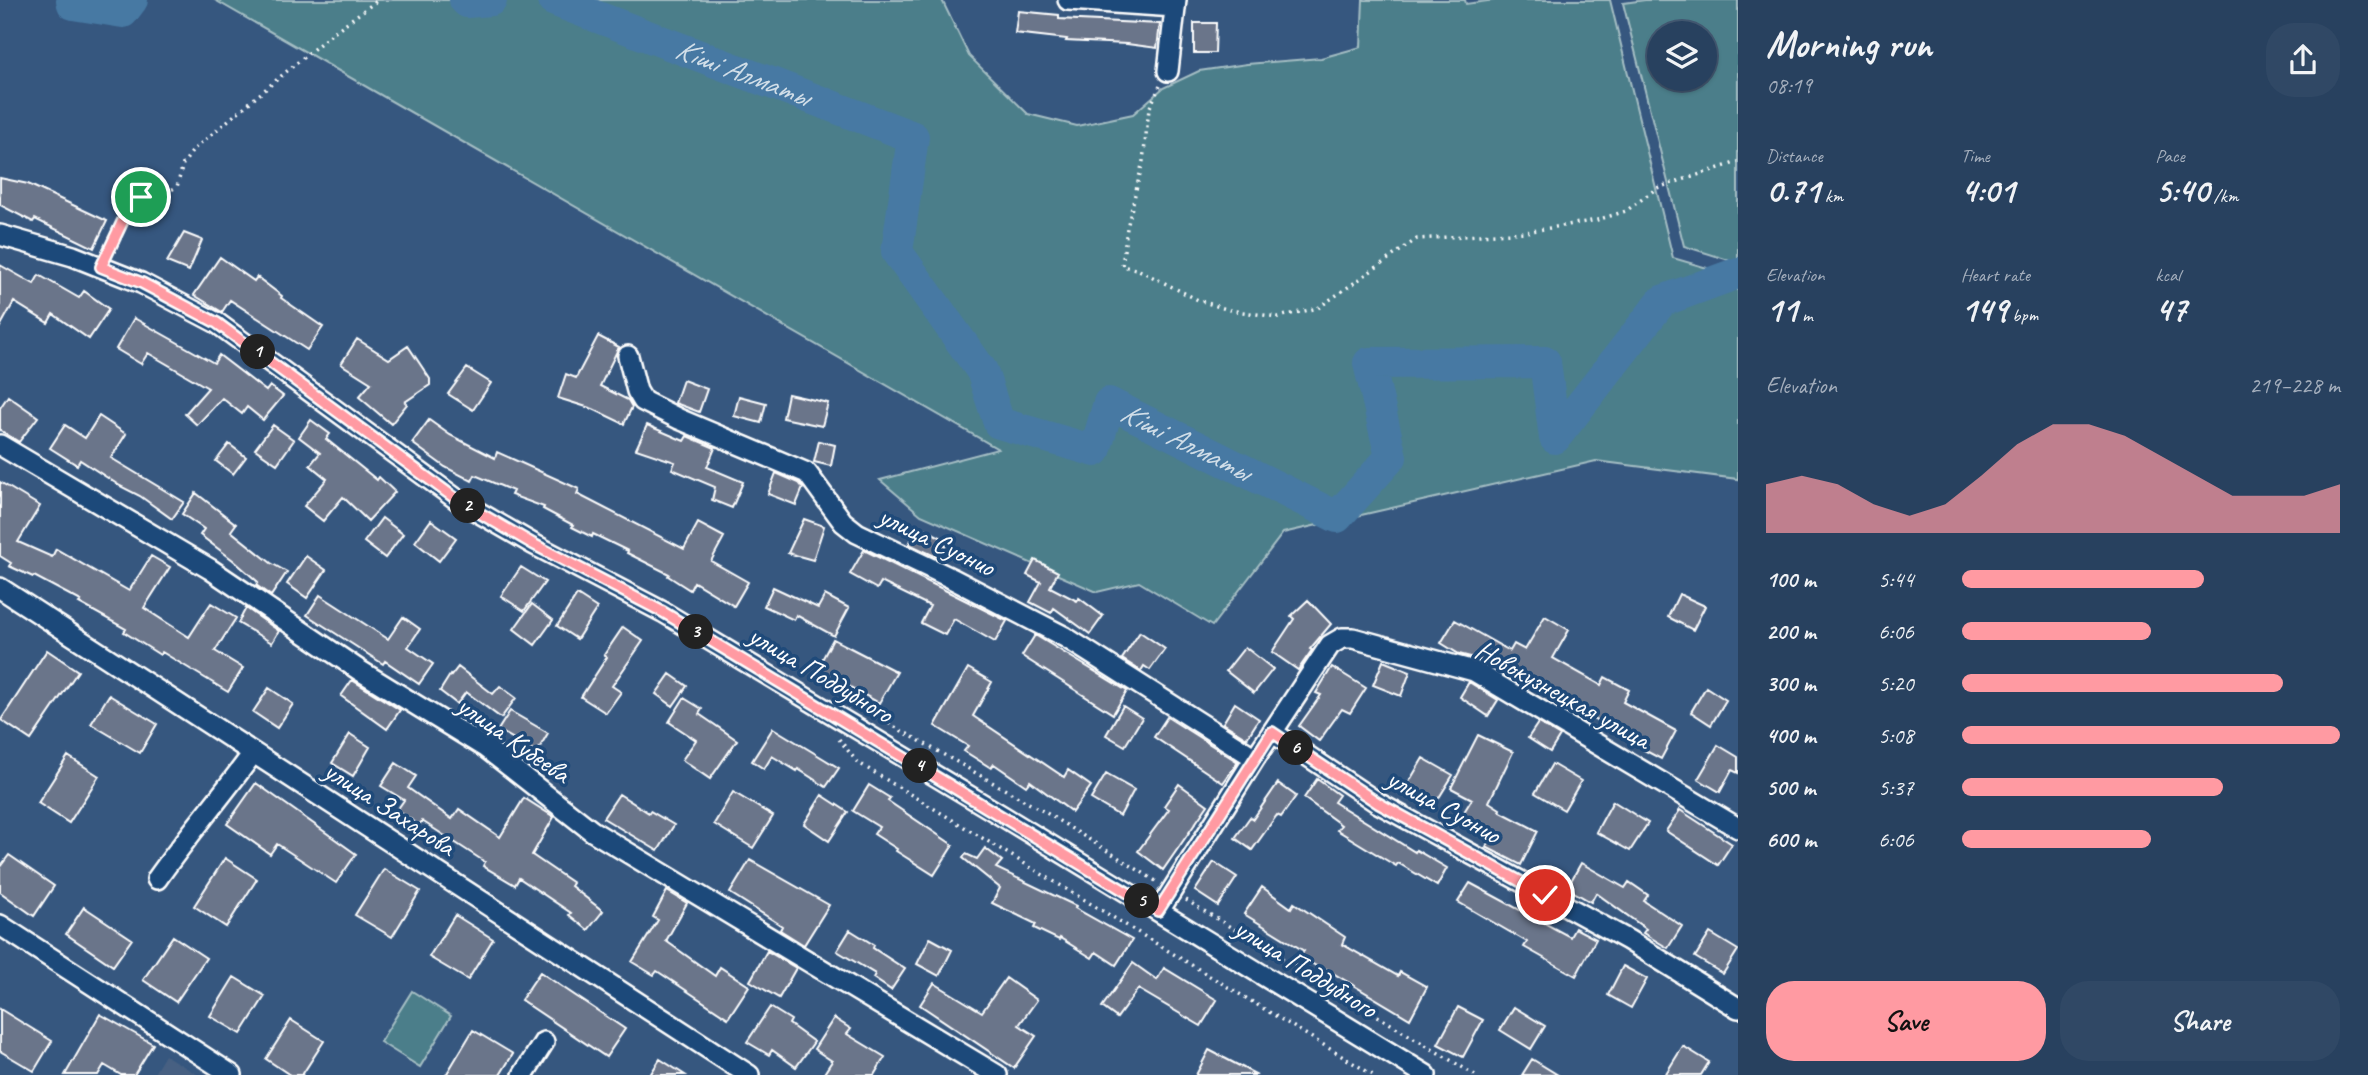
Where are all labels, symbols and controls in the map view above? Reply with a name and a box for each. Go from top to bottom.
map controls [1647,21,1717,91]
button: layers [1647,21,1717,91]
text: Morning run [1766,21,1932,68]
button: share [2266,23,2340,97]
water label: Кіші Алматы [670,29,820,117]
text: 08:19 [1766,71,1812,100]
text: Distance [1766,144,1823,168]
text: Time [1961,144,1990,168]
text: Pace [2155,144,2185,168]
pin [111,167,171,227]
text: 0.71 [1766,168,1820,213]
text: 4:01 [1961,168,2015,213]
text: 5:40 [2155,168,2209,213]
icon: arrive [122,178,160,216]
text: km [1820,184,1843,208]
text: /km [2209,184,2238,208]
text: Elevation [1766,263,1824,287]
text: Heart rate [1961,263,2030,287]
text: kcal [2155,263,2180,287]
text: 11 [1766,287,1798,332]
text: 149 [1961,287,2008,332]
text: 47 [2155,287,2187,332]
text: m [1798,303,1813,327]
text: bpm [2008,303,2038,327]
pin: 1 [240,334,276,370]
text: 1 [253,339,262,363]
text: Elevation [1766,371,1837,400]
text: 219–228 m [2249,371,2340,400]
water label: Кіші Алматы [1114,393,1262,492]
pin: 2 [450,489,486,524]
text: 2 [463,493,472,517]
street label: улица Суонио [871,497,1003,585]
text: 100 m [1766,565,1816,594]
text: 5:44 [1878,565,1914,594]
pin: 3 [678,614,714,650]
street label: улица Поддубного [741,616,901,732]
text: 200 m [1766,617,1816,646]
text: 6:06 [1878,617,1914,646]
text: 3 [691,619,700,643]
street label: Новокузнецкая улица [1469,632,1659,758]
text: 300 m [1766,669,1816,698]
text: 5:20 [1878,669,1914,698]
street label: улица Кубеева [449,686,579,792]
text: 400 m [1766,721,1816,750]
text: 5:08 [1878,721,1914,750]
pin: 6 [1278,730,1314,766]
text: 6 [1291,735,1300,759]
pin: 4 [902,748,937,784]
street label: улица Захарова [316,751,464,864]
text: 4 [915,753,924,777]
street label: улица Суонио [1379,759,1509,853]
text: 500 m [1766,773,1815,802]
text: 5:37 [1878,773,1914,802]
text: 600 m [1766,825,1816,854]
text: 6:06 [1878,825,1914,854]
pin [1515,865,1575,925]
icon: check [1526,876,1564,914]
pin: 5 [1124,884,1160,918]
text: 5 [1137,888,1146,912]
street label: улица Поддубного [1226,909,1386,1027]
button: Save [1766,981,2046,1061]
button: Share [2060,981,2340,1061]

